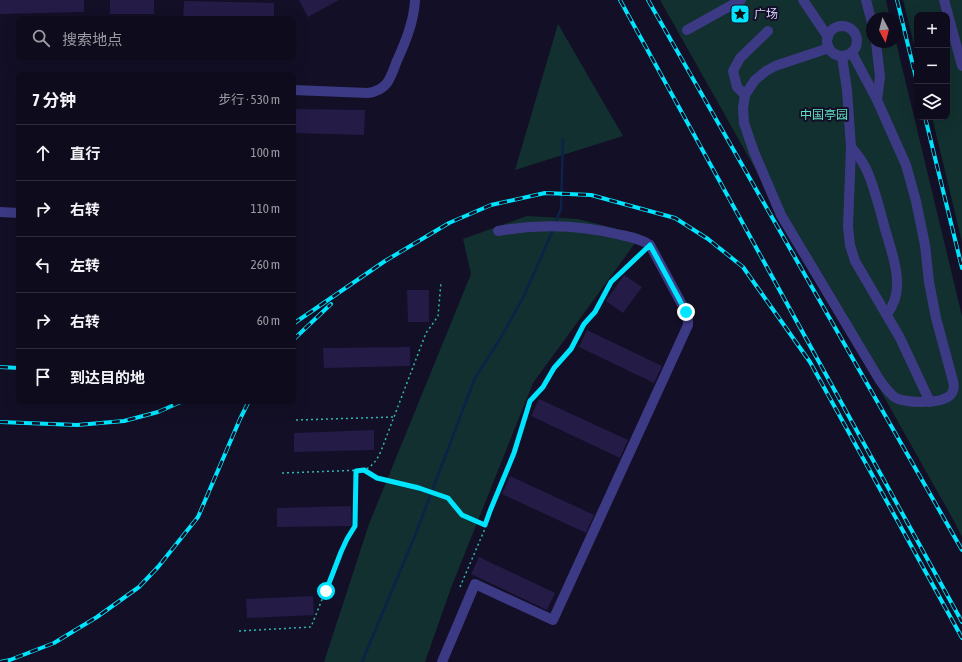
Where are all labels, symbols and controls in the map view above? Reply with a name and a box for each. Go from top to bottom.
place icon: 广场 [729,3,751,25]
place label: 广场 [754,7,778,21]
north arrow [866,12,902,48]
map controls [914,12,950,120]
button: + [914,12,950,48]
search box [16,16,296,60]
icon: search [30,27,52,49]
text: 搜索地点 [62,31,122,48]
button: − [914,48,950,84]
button: layers [914,84,950,120]
text: 7 分钟 [32,90,76,110]
text: 步行 · 530 m [218,92,280,107]
park label: 中国亭园 [800,108,848,122]
icon: ahead [32,142,54,164]
text: 直行 [70,145,100,162]
text: 100 m [251,145,280,160]
icon: right [32,198,54,220]
text: 右转 [70,201,100,218]
text: 110 m [251,201,280,216]
icon: left [32,254,54,276]
text: 左转 [70,257,100,274]
text: 260 m [251,257,280,272]
route end [677,303,695,321]
icon: right [32,310,54,332]
text: 右转 [70,313,100,330]
text: 60 m [257,313,280,328]
icon: arrive [32,366,54,388]
text: 到达目的地 [70,369,145,386]
route start [317,582,335,600]

